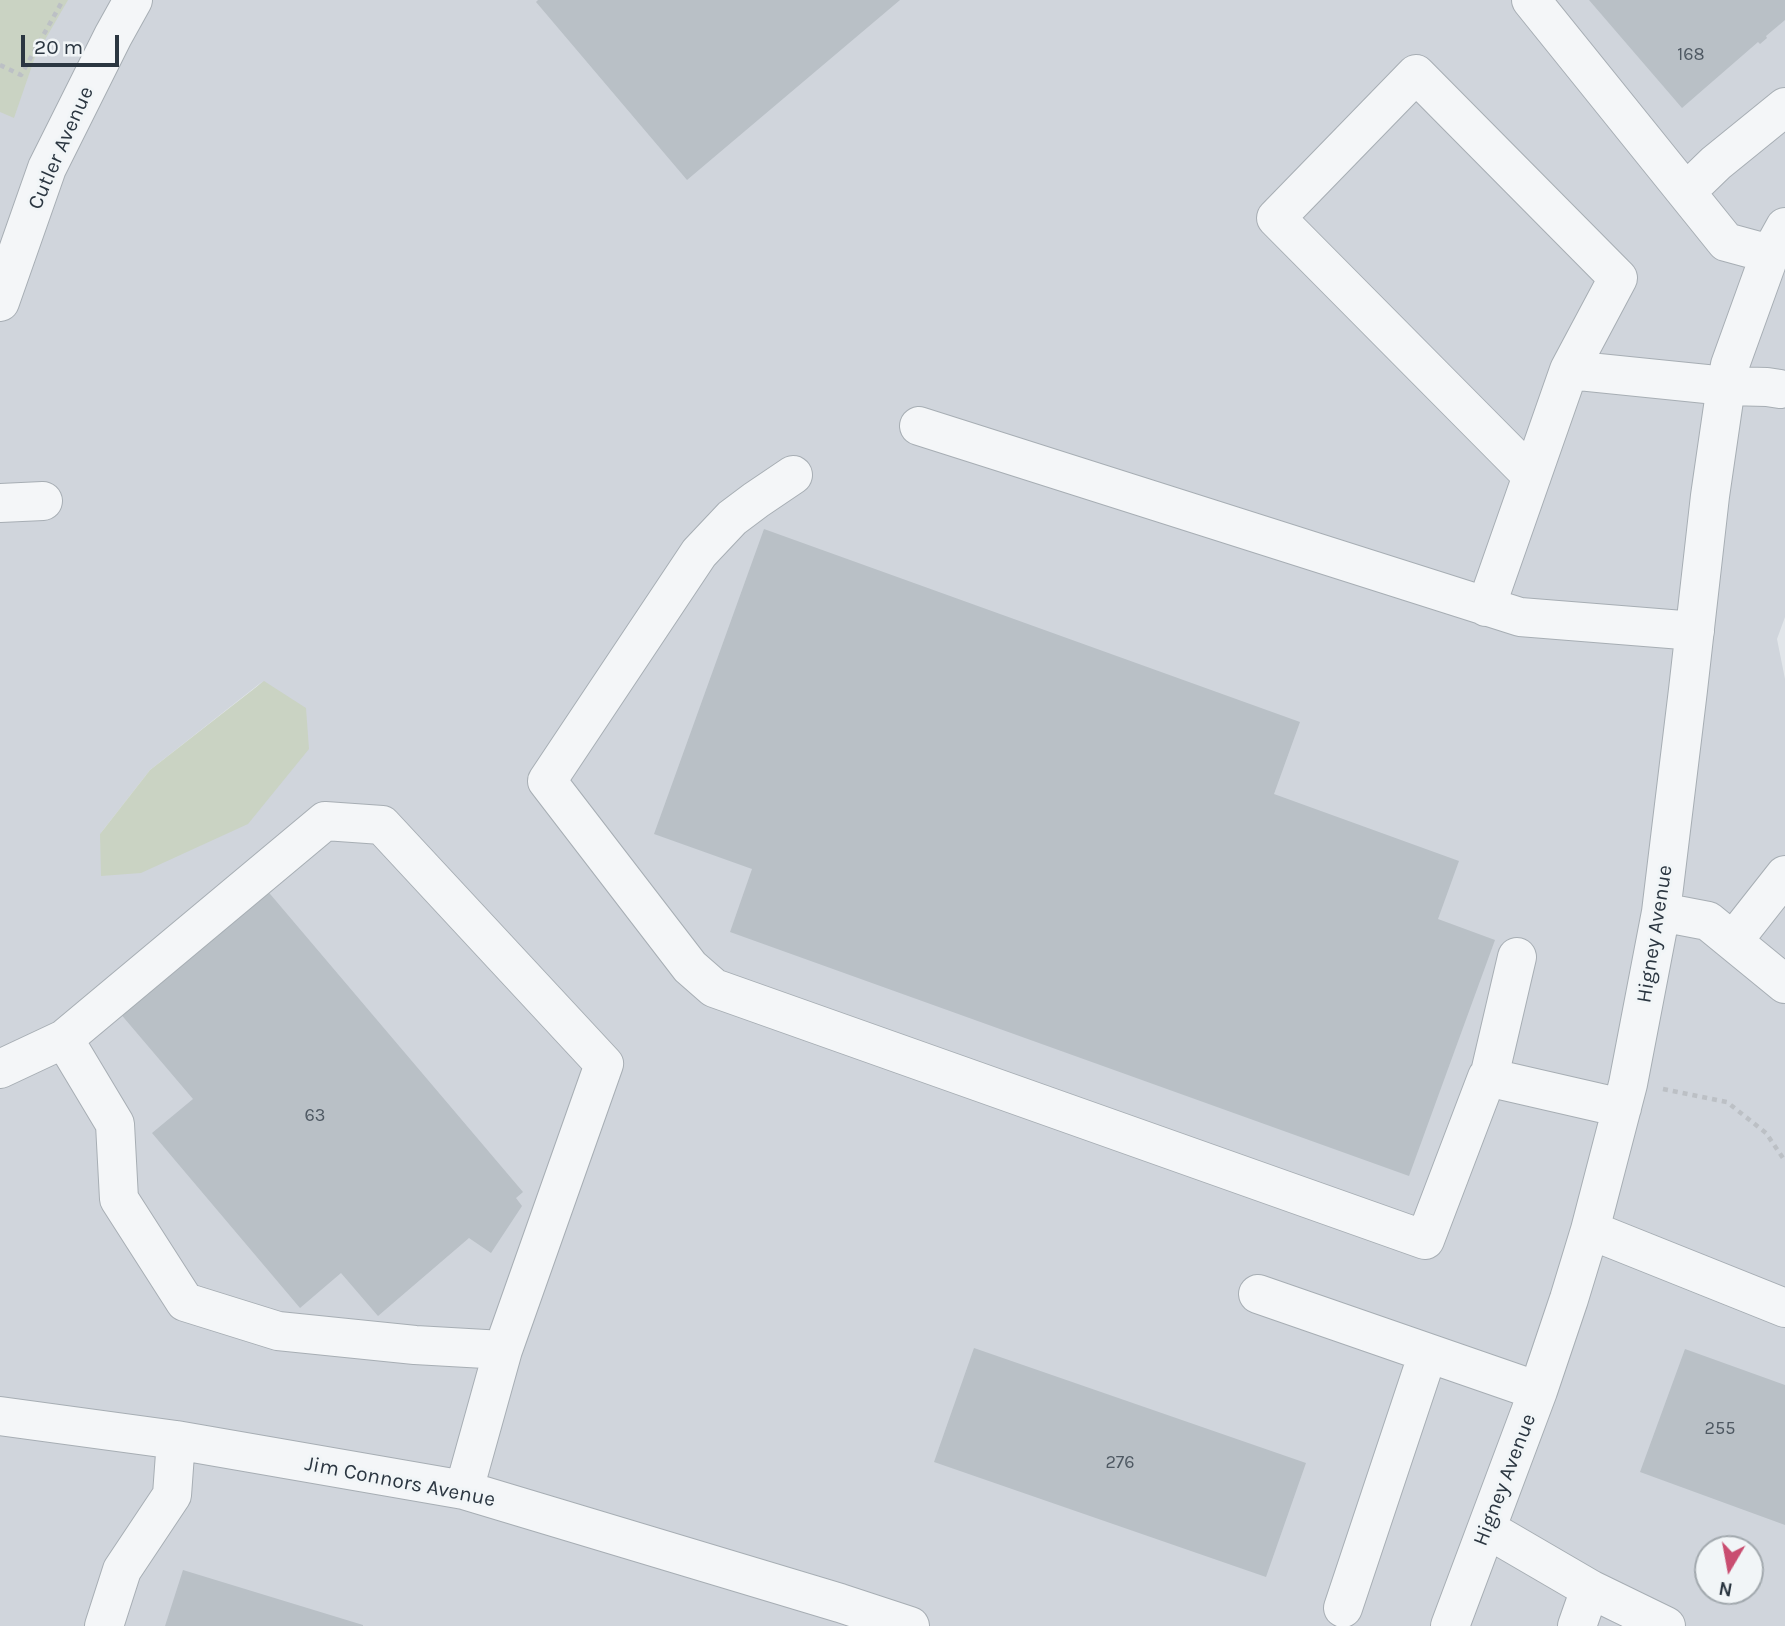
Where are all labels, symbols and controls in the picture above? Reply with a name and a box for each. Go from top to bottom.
scale bar [24,21,122,65]
text: 20 m [34,35,83,59]
house number: 168 [1677,44,1705,66]
street label: Cutler Avenue [23,83,99,213]
street label: Higney Avenue [1632,863,1678,1005]
house number: 63 [305,1105,325,1127]
street label: Higney Avenue [1468,1410,1542,1550]
house number: 255 [1705,1418,1735,1440]
street label: Jim Connors Avenue [303,1451,497,1513]
house number: 276 [1105,1452,1135,1474]
north arrow [1694,1535,1764,1605]
text: N [1717,1577,1734,1601]

